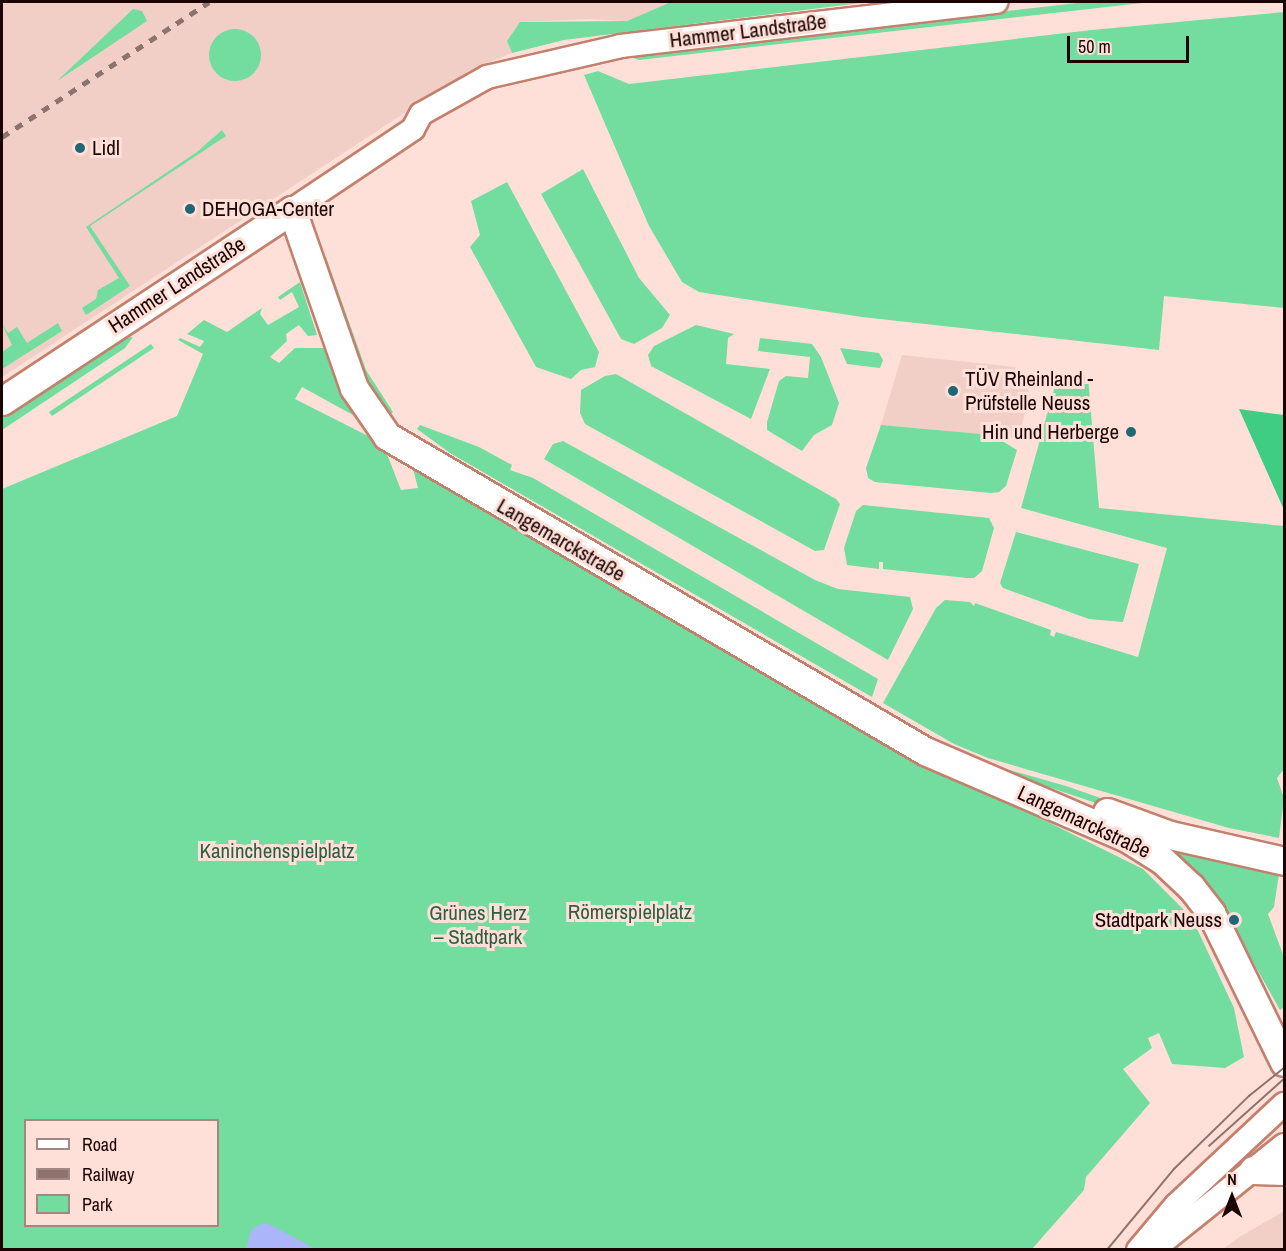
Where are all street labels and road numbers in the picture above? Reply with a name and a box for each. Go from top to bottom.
street label: Hammer Landstraße [668,9,828,53]
street label: Hammer Landstraße [104,231,250,339]
street label: Langemarckstraße [493,493,629,587]
street label: Langemarckstraße [1014,780,1154,864]

